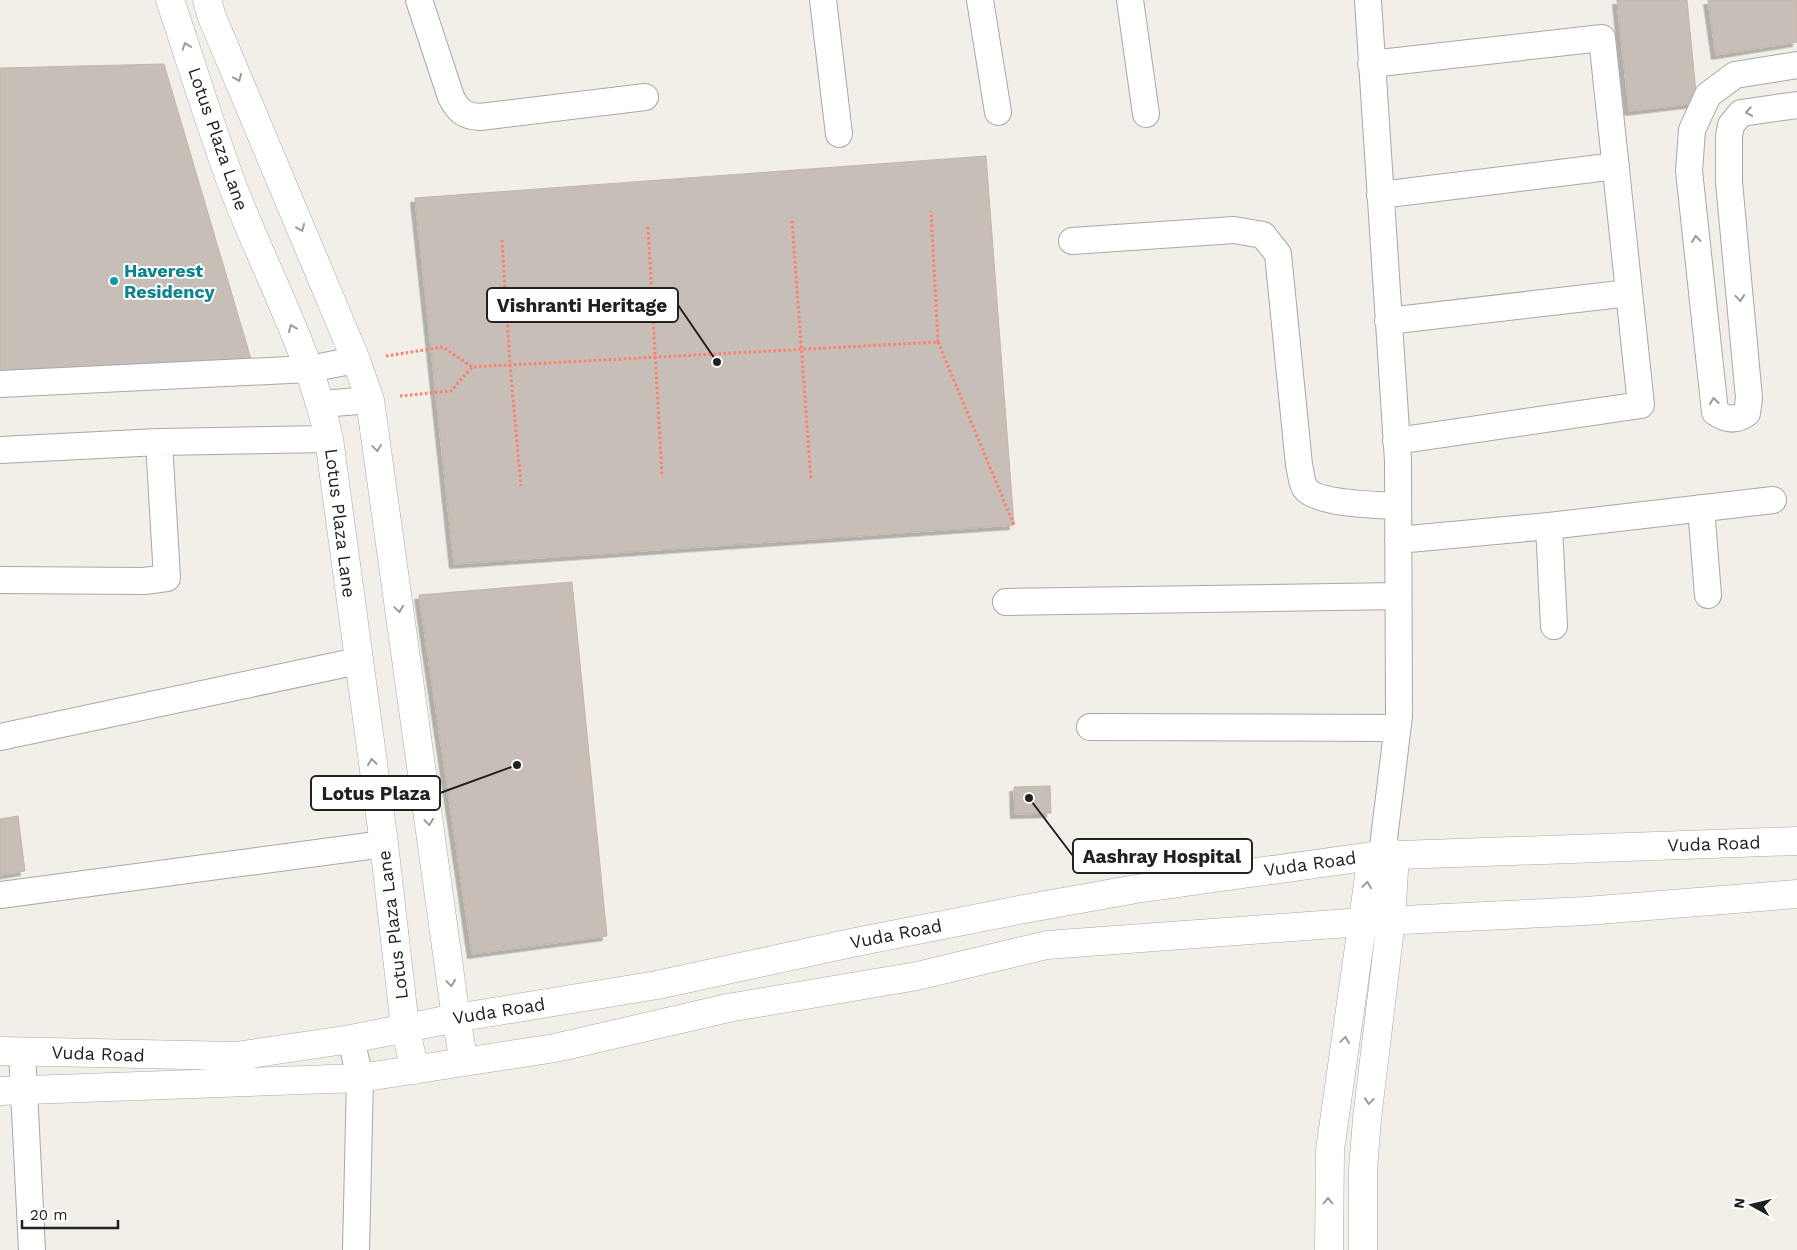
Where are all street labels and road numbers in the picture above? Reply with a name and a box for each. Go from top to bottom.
street label: Lotus Plaza Lane [184,64,253,213]
street label: Lotus Plaza Lane [321,447,360,599]
street label: Vuda Road [1667,831,1761,856]
street label: Vuda Road [1262,847,1358,880]
street label: Lotus Plaza Lane [373,849,412,1001]
street label: Vuda Road [848,914,944,953]
street label: Vuda Road [451,993,547,1028]
street label: Vuda Road [51,1041,145,1066]

